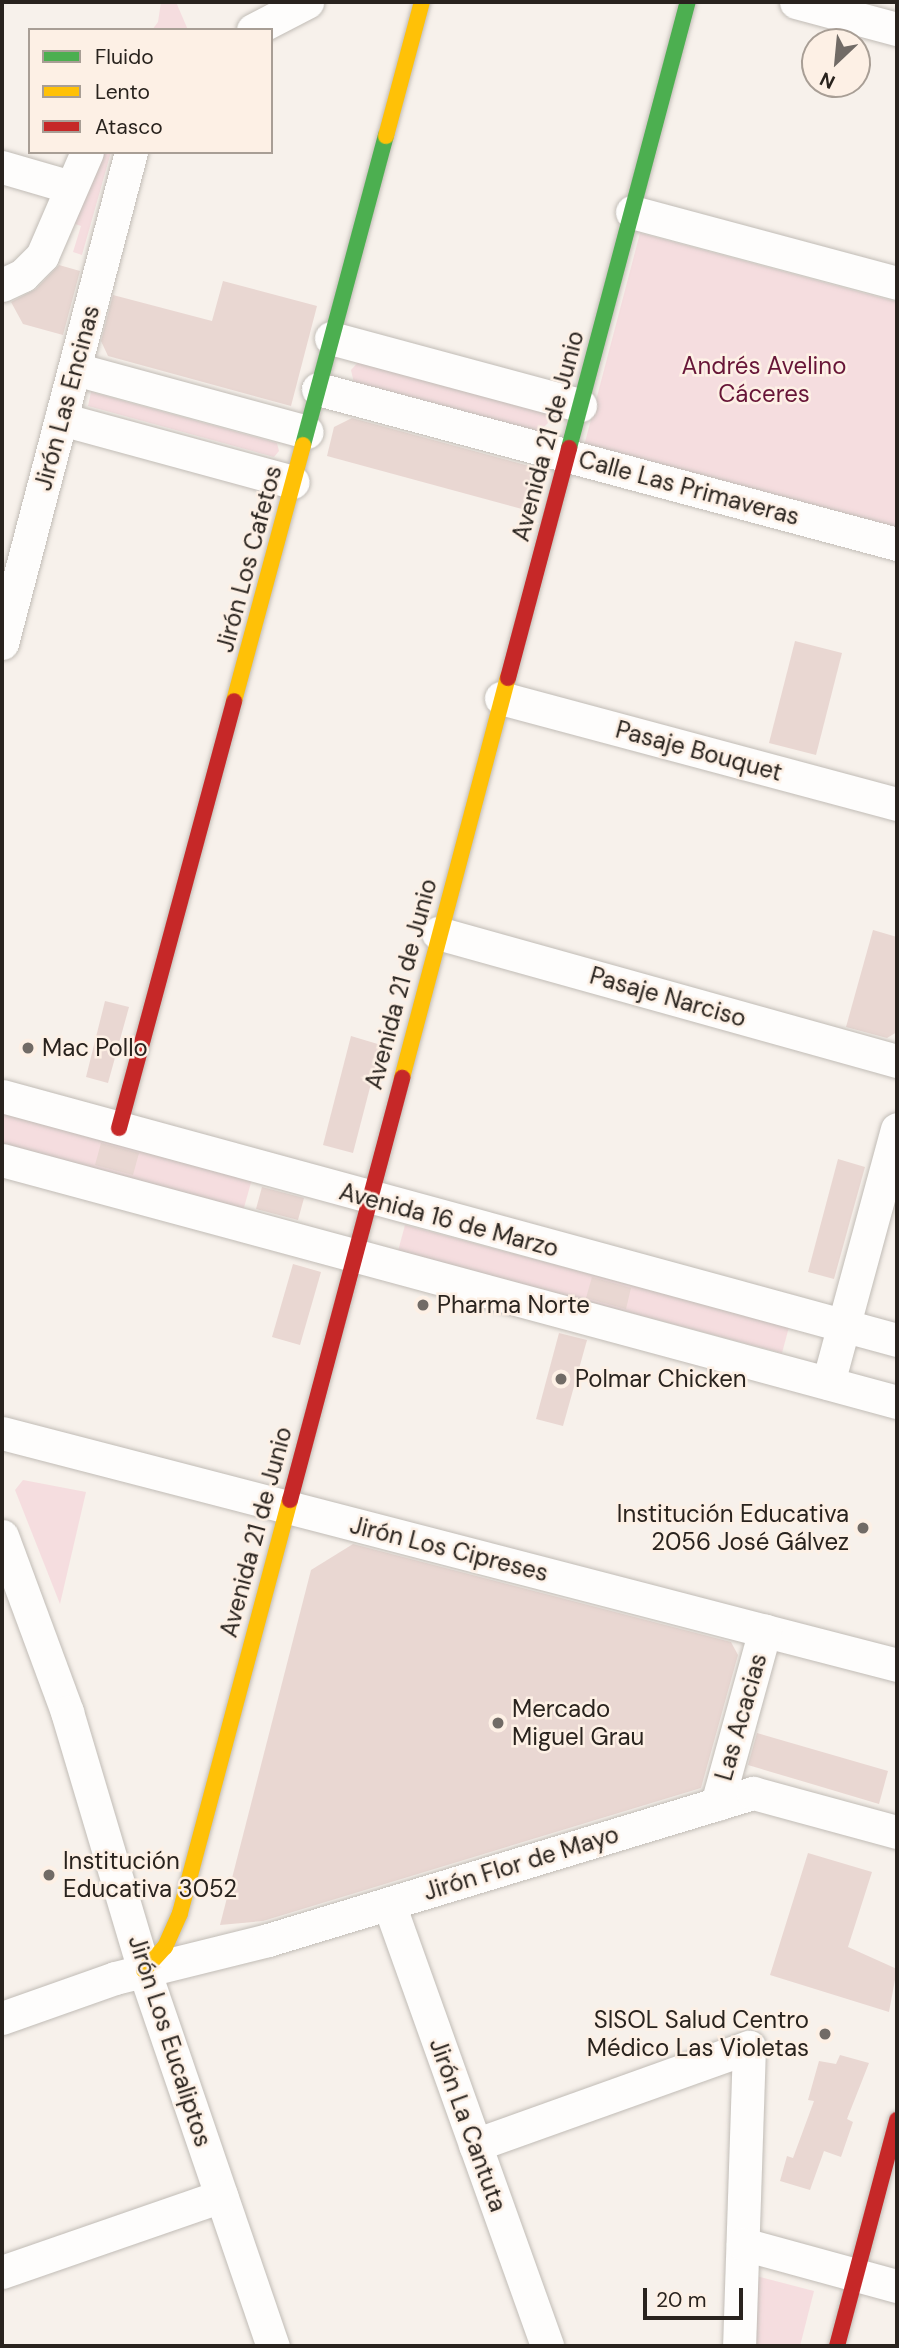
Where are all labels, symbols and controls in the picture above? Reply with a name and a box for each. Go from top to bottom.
legend [28,28,273,154]
north arrow [801,28,871,98]
text: Fluido [95,43,154,71]
text: N [816,66,839,95]
text: Lento [95,78,150,106]
text: Atasco [95,113,163,141]
street label: Jirón Las Encinas [28,302,106,494]
street label: Avenida 21 de Junio [506,328,590,544]
park label: Andrés Avelino Cáceres [682,352,846,408]
street label: Calle Las Primaveras [575,445,803,531]
street label: Jirón Los Cafetos [210,463,288,655]
street label: Pasaje Bouquet [613,715,785,787]
street label: Avenida 21 de Junio [359,876,443,1092]
street label: Pasaje Narciso [587,961,749,1033]
place label: Mac Pollo [42,1034,148,1062]
marker: Mac Pollo [20,1040,36,1056]
street label: Avenida 16 de Marzo [336,1177,562,1263]
place label: Pharma Norte [437,1291,590,1319]
marker: Pharma Norte [415,1297,431,1313]
place label: Polmar Chicken [575,1365,747,1393]
marker: Polmar Chicken [553,1371,569,1387]
street label: Avenida 21 de Junio [214,1424,298,1640]
place label: Institución Educativa 2056 José Gálvez [617,1500,849,1556]
street label: Jirón Los Cipreses [347,1510,551,1588]
marker: Institución Educativa 2056 José Gálvez [855,1520,871,1536]
street label: Las Acacias [709,1650,773,1784]
place label: Mercado Miguel Grau [512,1695,644,1751]
marker: Mercado Miguel Grau [490,1715,506,1731]
street label: Jirón Flor de Mayo [420,1820,622,1906]
place label: Institución Educativa 3052 [63,1847,237,1903]
marker: Institución Educativa 3052 [41,1867,57,1883]
street label: Jirón Los Eucaliptos [122,1932,218,2150]
place label: SISOL Salud Centro Médico Las Violetas [587,2006,809,2062]
marker: SISOL Salud Centro Médico Las Violetas [815,2024,835,2044]
street label: Jirón La Cantuta [423,2034,513,2216]
scale bar [647,2274,747,2318]
text: 20 m [656,2286,707,2314]

